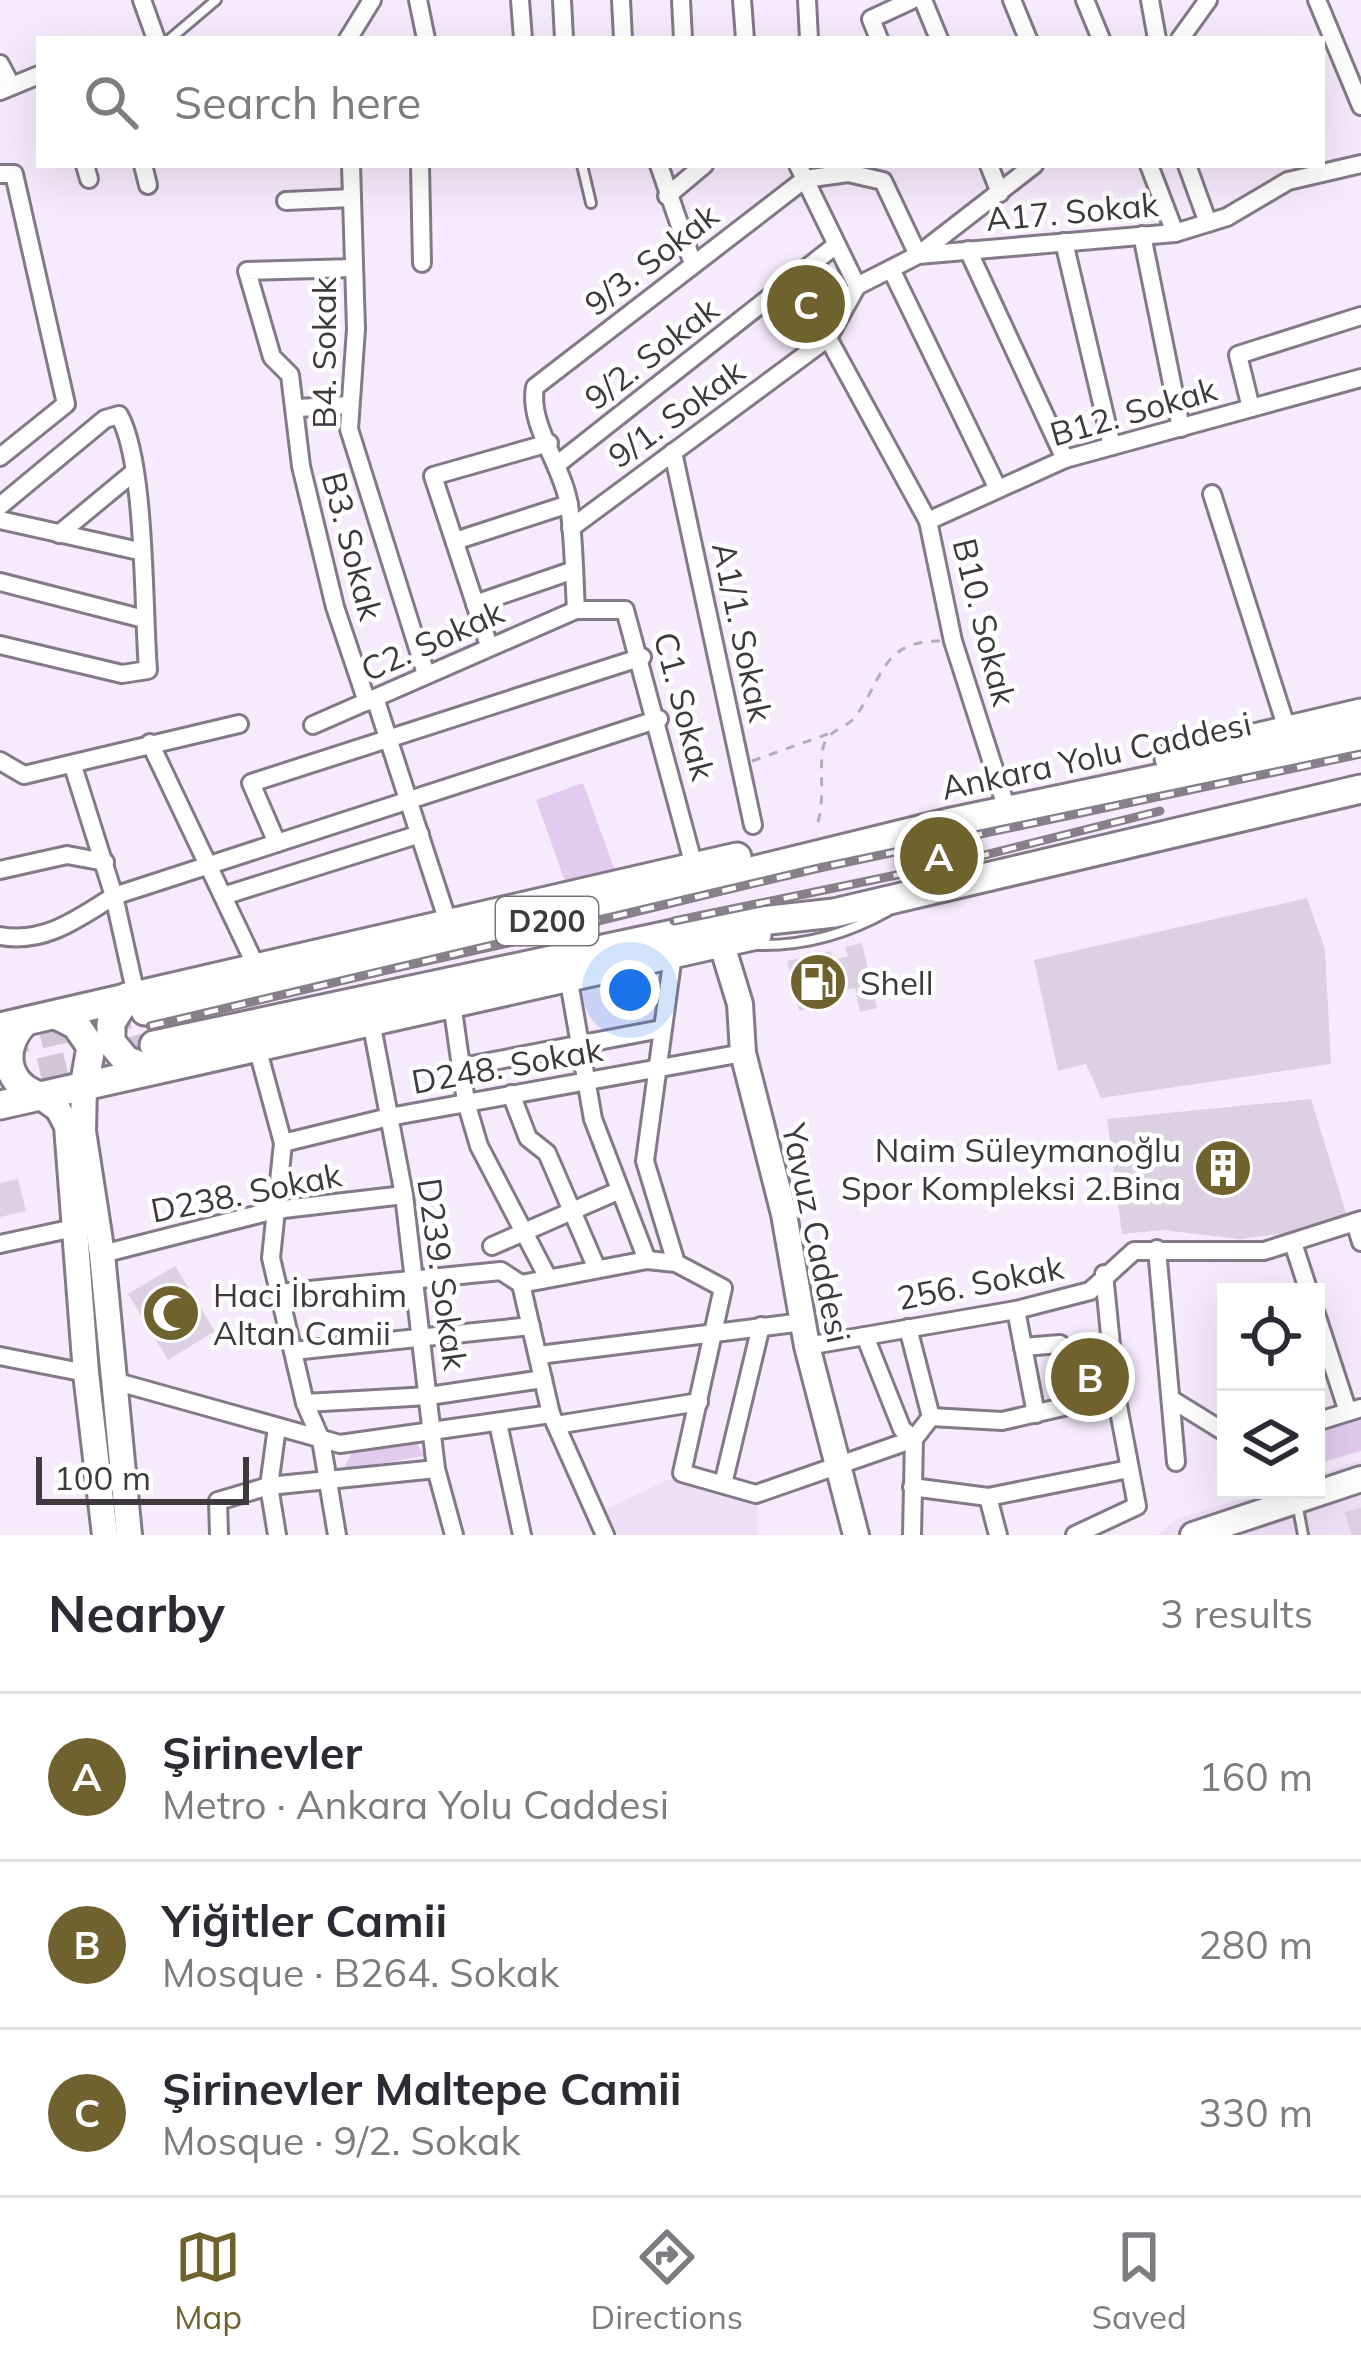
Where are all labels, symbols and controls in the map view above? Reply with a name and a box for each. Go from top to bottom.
search box [36,36,1325,168]
icon: search [78,69,144,135]
text: Search here [174,74,421,130]
street label: A17. Sokak [984,183,1161,239]
street label: 9/3. Sokak [576,194,727,324]
pin: C [767,259,845,349]
street label: B4. Sokak [303,276,344,429]
street label: 9/2. Sokak [576,288,727,418]
street label: 9/1. Sokak [600,349,753,476]
street label: B12. Sokak [1045,367,1222,454]
street label: B3. Sokak [314,468,393,625]
street label: B10. Sokak [944,534,1026,711]
street label: A1/1. Sokak [704,538,782,726]
street label: C2. Sokak [354,590,510,690]
street label: C1. Sokak [646,628,725,785]
street label: Ankara Yolu Caddesi [937,702,1255,808]
pin: A [900,811,978,901]
road number: D200 [496,897,598,945]
fuel station icon: Shell [787,951,849,1013]
your location [600,960,660,1020]
place label: Shell [860,962,934,1003]
street label: D248. Sokak [408,1028,607,1102]
street label: Yavuz Caddesi [774,1119,860,1346]
place label: Naim Süleymanoğlu Spor Kompleksi 2.Bina [841,1129,1181,1208]
building icon: Naim Süleymanoğlu Spor Kompleksi 2.Bina [1192,1137,1254,1199]
street label: D238. Sokak [147,1153,346,1231]
street label: D239. Sokak [409,1175,477,1374]
street label: 256. Sokak [893,1246,1068,1318]
place label: Haci İbrahim Altan Camii [213,1274,407,1353]
mosque icon: Haci İbrahim Altan Camii [140,1282,202,1344]
map controls [1217,1283,1325,1499]
button: locate [1217,1283,1325,1391]
pin: B [1051,1332,1129,1422]
button: layers [1217,1391,1325,1499]
scale bar [36,1451,249,1504]
text: 100 m [54,1457,151,1498]
text: Nearby [48,1581,225,1645]
text: 3 results [1160,1589,1313,1638]
text: Şirinevler [162,1724,362,1780]
text: A [72,1752,102,1801]
text: 160 m [1198,1752,1313,1801]
text: Metro · Ankara Yolu Caddesi [162,1780,669,1829]
text: Yiğitler Camii [162,1892,447,1948]
text: B [74,1920,100,1969]
text: 280 m [1198,1920,1313,1969]
text: Mosque · B264. Sokak [162,1948,559,1997]
text: Şirinevler Maltepe Camii [162,2060,682,2116]
text: C [74,2088,100,2137]
text: 330 m [1198,2088,1313,2137]
text: Mosque · 9/2. Sokak [162,2116,521,2165]
tab: Map [174,2224,242,2337]
tab: Directions [591,2224,743,2337]
tab: Saved [1092,2224,1187,2337]

